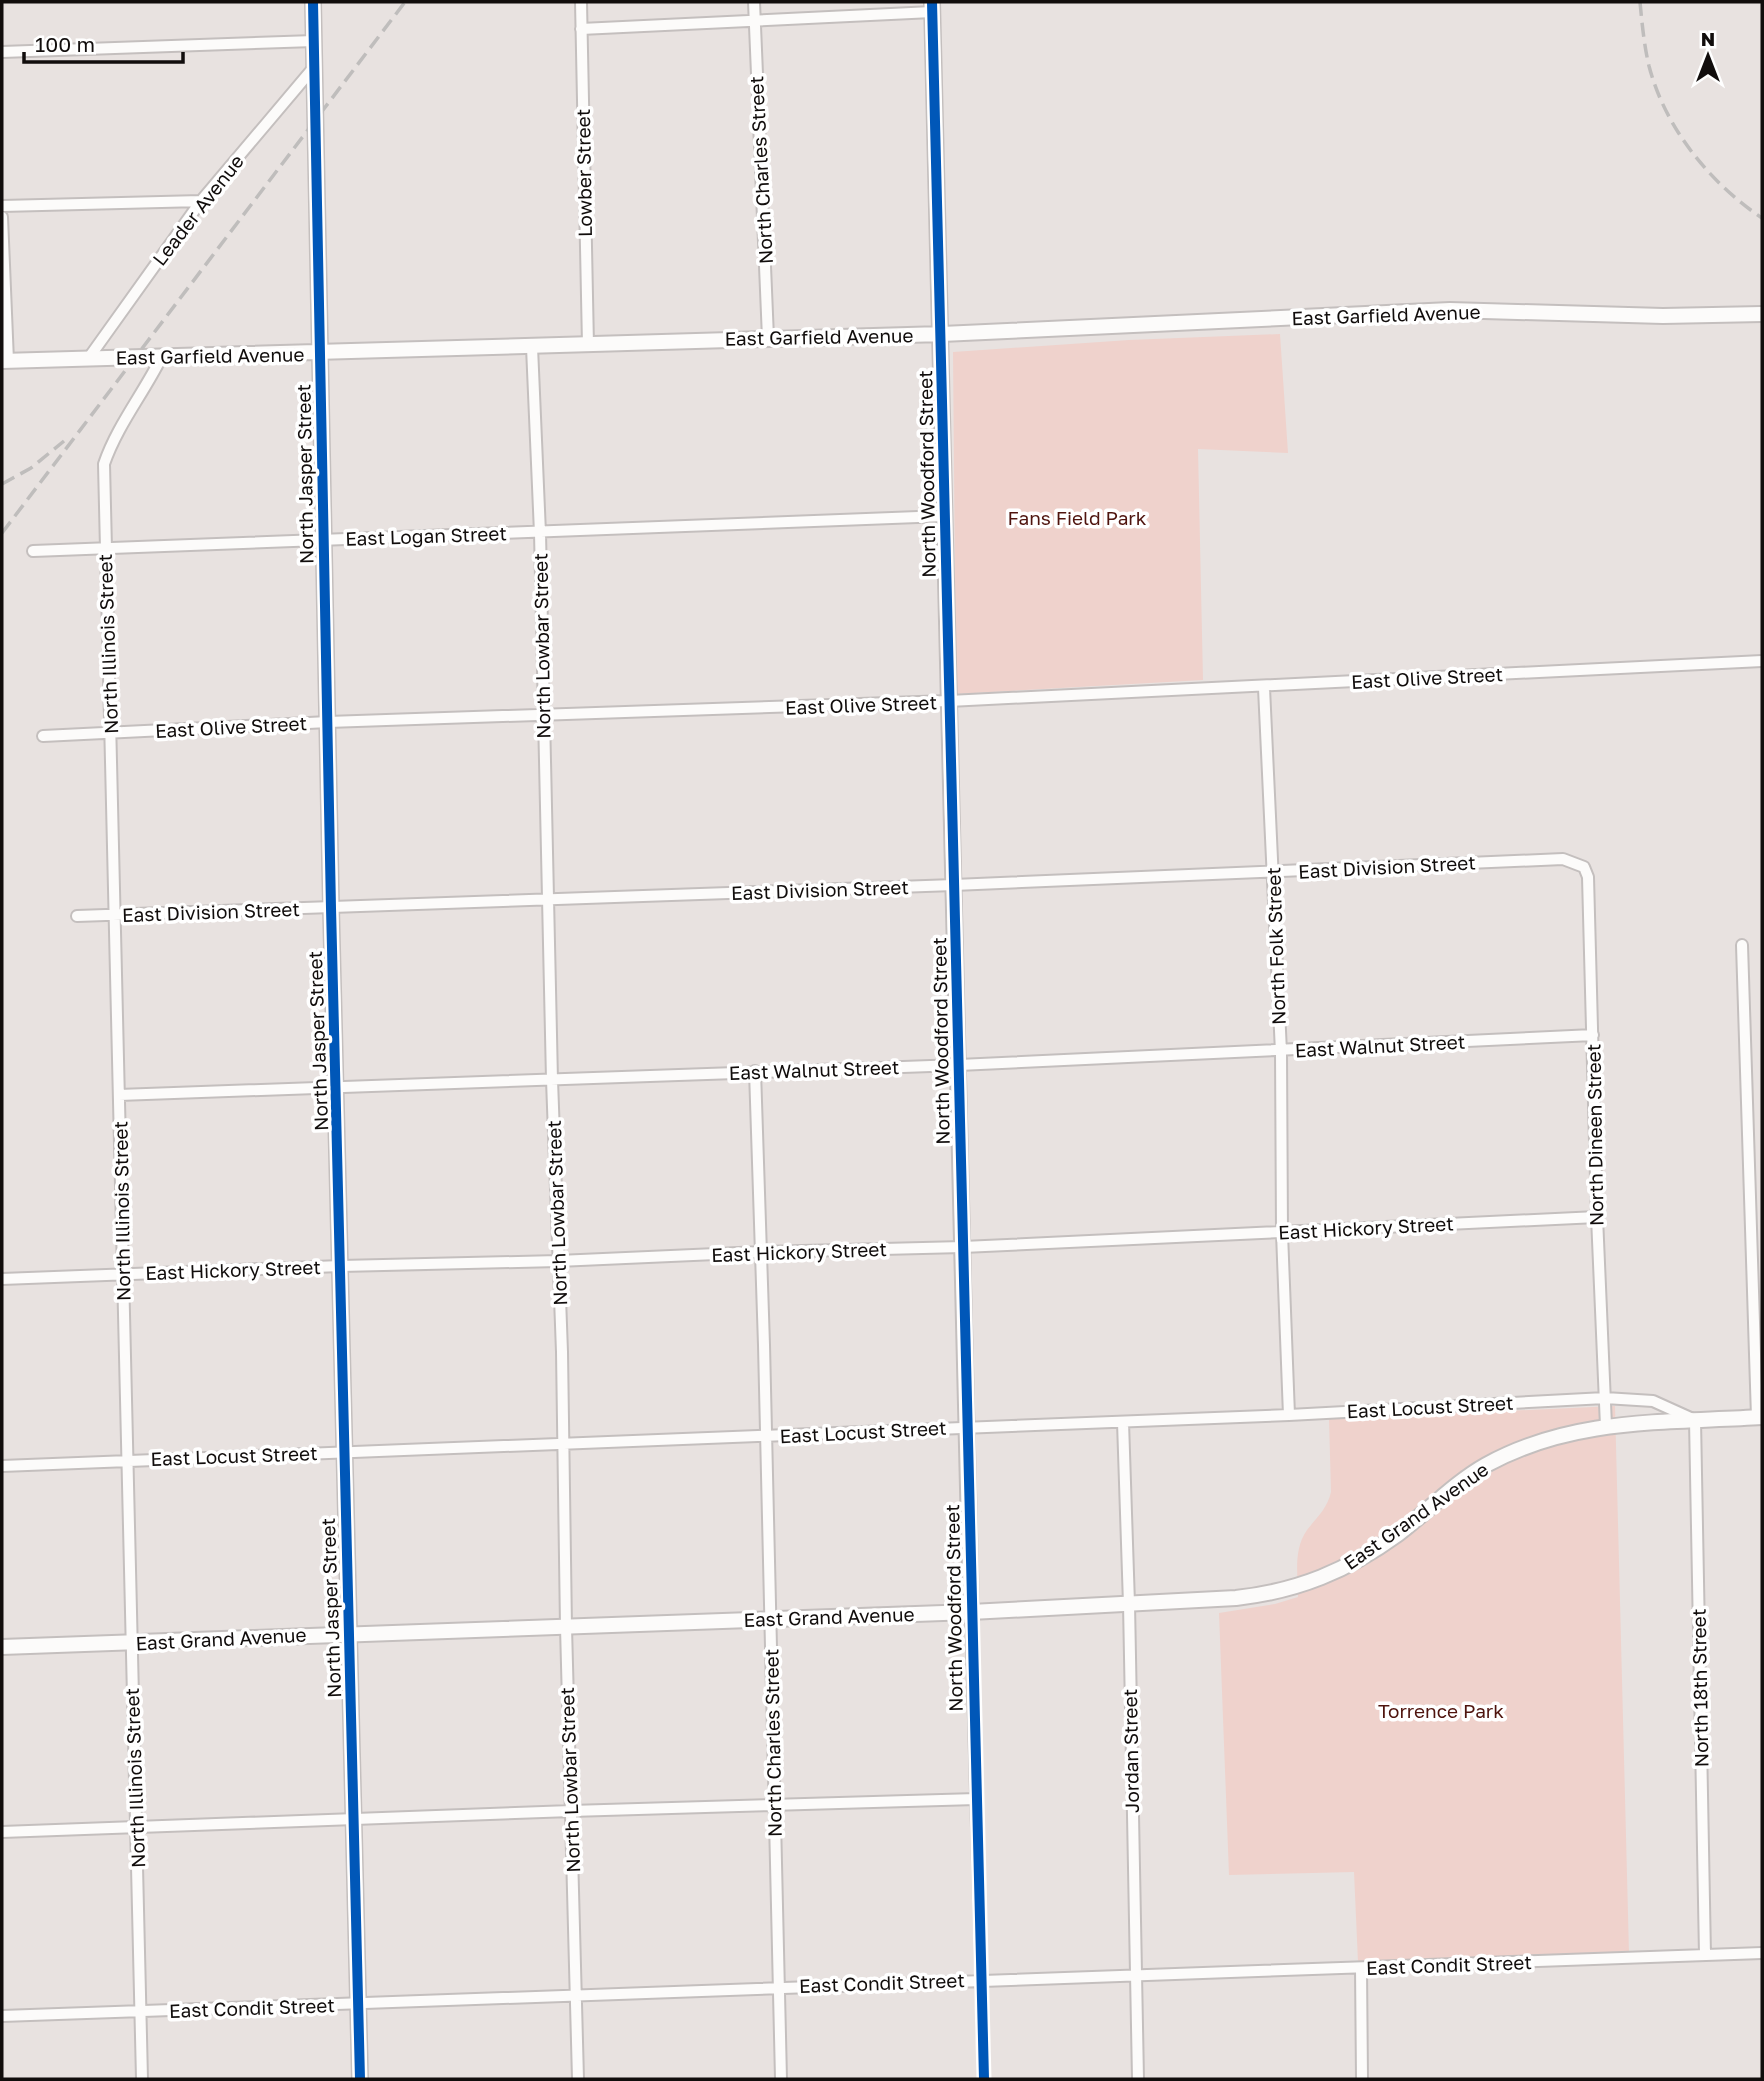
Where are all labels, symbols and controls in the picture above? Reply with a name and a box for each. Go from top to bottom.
scale bar [24,21,184,65]
north arrow [1673,21,1743,91]
text: N [1701,27,1715,50]
text: 100 m [35,31,95,57]
street label: North Charles Street [744,75,777,265]
street label: Lowber Street [571,109,596,237]
street label: Leader Avenue [147,150,248,270]
street label: East Garfield Avenue [1291,300,1481,329]
street label: East Garfield Avenue [724,323,914,350]
street label: East Garfield Avenue [115,342,305,369]
street label: North Woodford Street [913,370,940,578]
street label: North Jasper Street [291,384,318,564]
park label: Fans Field Park [1007,506,1147,529]
street label: East Logan Street [345,521,507,550]
street label: North Lowbar Street [528,553,555,739]
street label: North Illinois Street [93,554,122,734]
street label: East Olive Street [1350,662,1504,693]
street label: East Olive Street [785,690,937,719]
street label: East Olive Street [154,711,308,742]
street label: East Division Street [1298,850,1476,883]
street label: North Folk Street [1261,867,1290,1025]
street label: East Division Street [731,875,909,904]
street label: East Division Street [122,897,300,926]
street label: North Woodford Street [927,937,954,1145]
street label: North Jasper Street [303,951,332,1131]
street label: East Walnut Street [1294,1030,1466,1061]
street label: North Dineen Street [1581,1044,1608,1226]
street label: East Walnut Street [728,1055,900,1084]
street label: North Lowbar Street [542,1120,571,1306]
street label: North Illinois Street [108,1121,135,1301]
street label: East Hickory Street [1278,1211,1454,1244]
street label: East Hickory Street [711,1237,887,1266]
street label: East Hickory Street [145,1255,321,1284]
street label: East Locust Street [1346,1391,1514,1422]
street label: East Locust Street [779,1416,947,1447]
street label: East Locust Street [150,1441,318,1470]
street label: East Grand Avenue [1339,1457,1492,1574]
street label: North Woodford Street [940,1504,967,1712]
street label: North Jasper Street [316,1518,345,1698]
street label: East Grand Avenue [743,1602,915,1631]
street label: North 18th Street [1687,1608,1712,1768]
street label: East Grand Avenue [135,1623,307,1654]
street label: North Charles Street [759,1649,786,1837]
street label: North Lowbar Street [555,1687,584,1873]
street label: North Illinois Street [120,1688,149,1868]
street label: Jordan Street [1118,1689,1143,1813]
park label: Torrence Park [1378,1699,1504,1722]
street label: East Condit Street [1366,1950,1532,1979]
street label: East Condit Street [799,1968,965,1997]
street label: East Condit Street [169,1993,335,2022]

